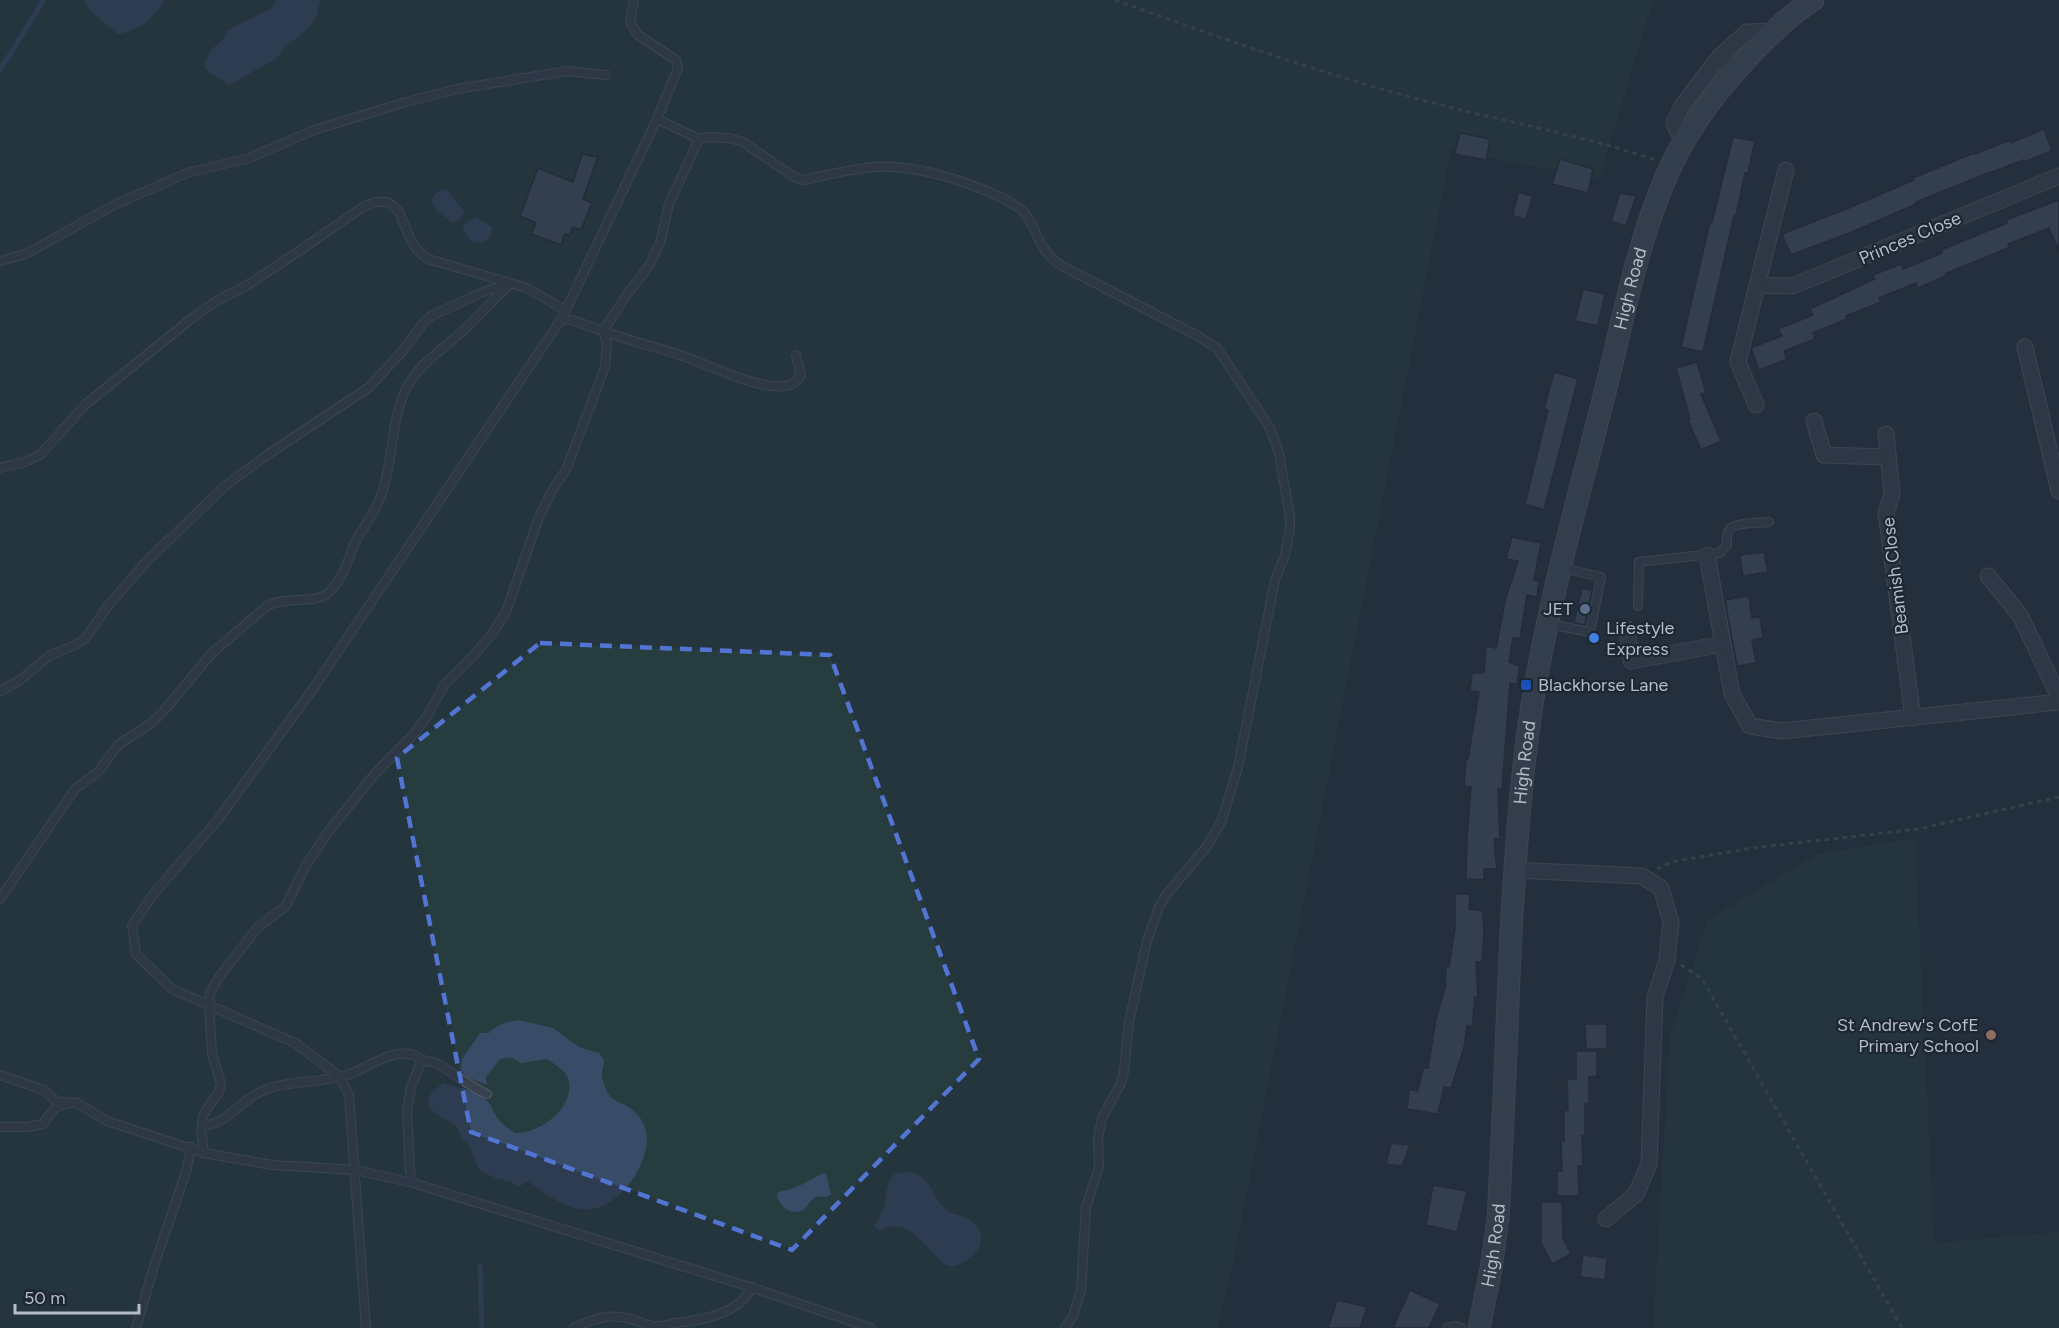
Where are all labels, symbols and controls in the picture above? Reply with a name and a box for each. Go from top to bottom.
street label: Princes Close [1856,207,1964,269]
street label: High Road [1609,245,1651,332]
street label: Beamish Close [1877,516,1913,636]
place label: JET [1543,598,1573,620]
marker: JET [1578,602,1592,616]
place label: Lifestyle Express [1606,617,1675,660]
marker: Lifestyle Express [1587,631,1601,645]
place label: Blackhorse Lane [1538,674,1668,696]
marker: Blackhorse Lane [1519,678,1533,692]
street label: High Road [1509,719,1541,805]
place label: St Andrew's CofE Primary School [1837,1014,1979,1057]
marker: St Andrew's CofE Primary School [1984,1028,1998,1042]
street label: High Road [1477,1203,1510,1289]
scale bar [15,1277,140,1315]
text: 50 m [24,1287,66,1309]

